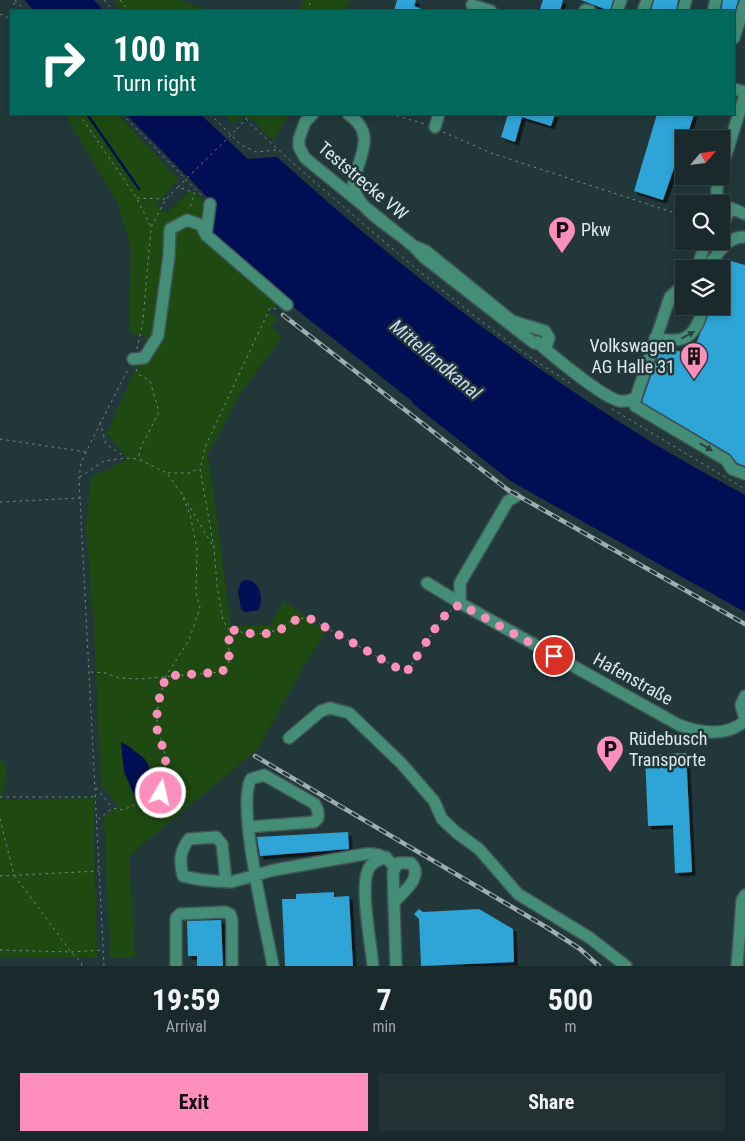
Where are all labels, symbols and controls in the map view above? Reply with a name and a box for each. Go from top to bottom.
text: 100 m [113,29,200,70]
icon: right [30,30,95,95]
text: Turn right [113,71,196,96]
north arrow [675,130,730,185]
map controls [675,130,730,315]
street label: Teststrecke VW [314,137,413,224]
button: search [675,195,730,250]
parking icon: Pkw [547,215,577,254]
place label: Pkw [581,219,611,240]
button: layers [675,260,730,315]
water label: Mittellandkanal [385,315,487,405]
one-way arrow [680,331,695,339]
place label: Volkswagen AG Halle 31 [589,335,675,377]
building icon: Volkswagen AG Halle 31 [679,341,709,380]
one-way arrow [699,443,712,452]
pin [533,635,575,677]
icon: arrive [540,642,568,670]
street label: Hafenstraße [590,648,677,709]
place label: Rüdebusch Transporte [629,728,707,770]
parking icon: Rüdebusch Transporte [595,734,625,773]
position arrow [134,766,186,818]
text: 19:59 [152,982,221,1017]
text: 7 [377,982,392,1017]
text: 500 [548,982,593,1017]
text: Arrival [166,1017,207,1036]
text: min [372,1017,396,1036]
text: m [564,1017,576,1036]
button: Exit [20,1073,368,1131]
button: Share [378,1073,725,1131]

